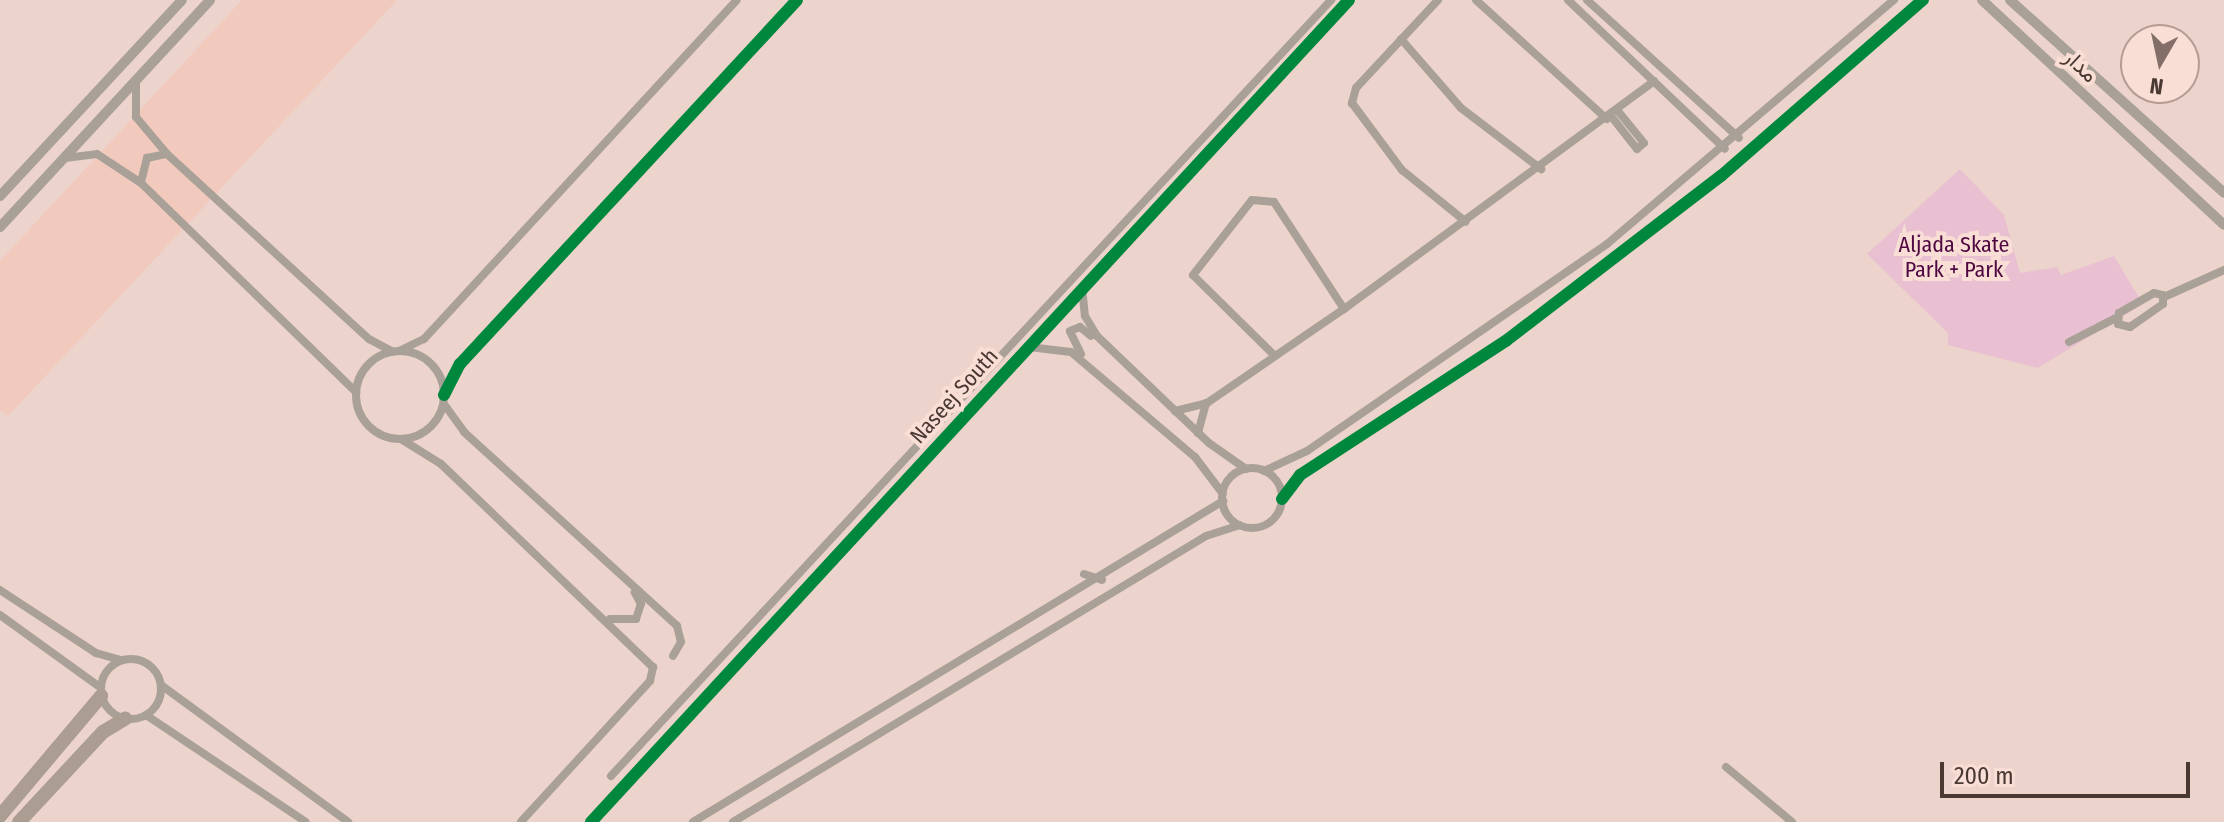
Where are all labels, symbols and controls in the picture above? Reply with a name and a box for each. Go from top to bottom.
north arrow [2120,24,2200,104]
street label: مدار [2059,44,2103,88]
text: N [2148,72,2165,101]
park label: Aljada Skate Park + Park [1899,231,2009,282]
street label: Naseej South [905,343,1003,449]
scale bar [1944,746,2194,796]
text: 200 m [1954,762,2014,790]

